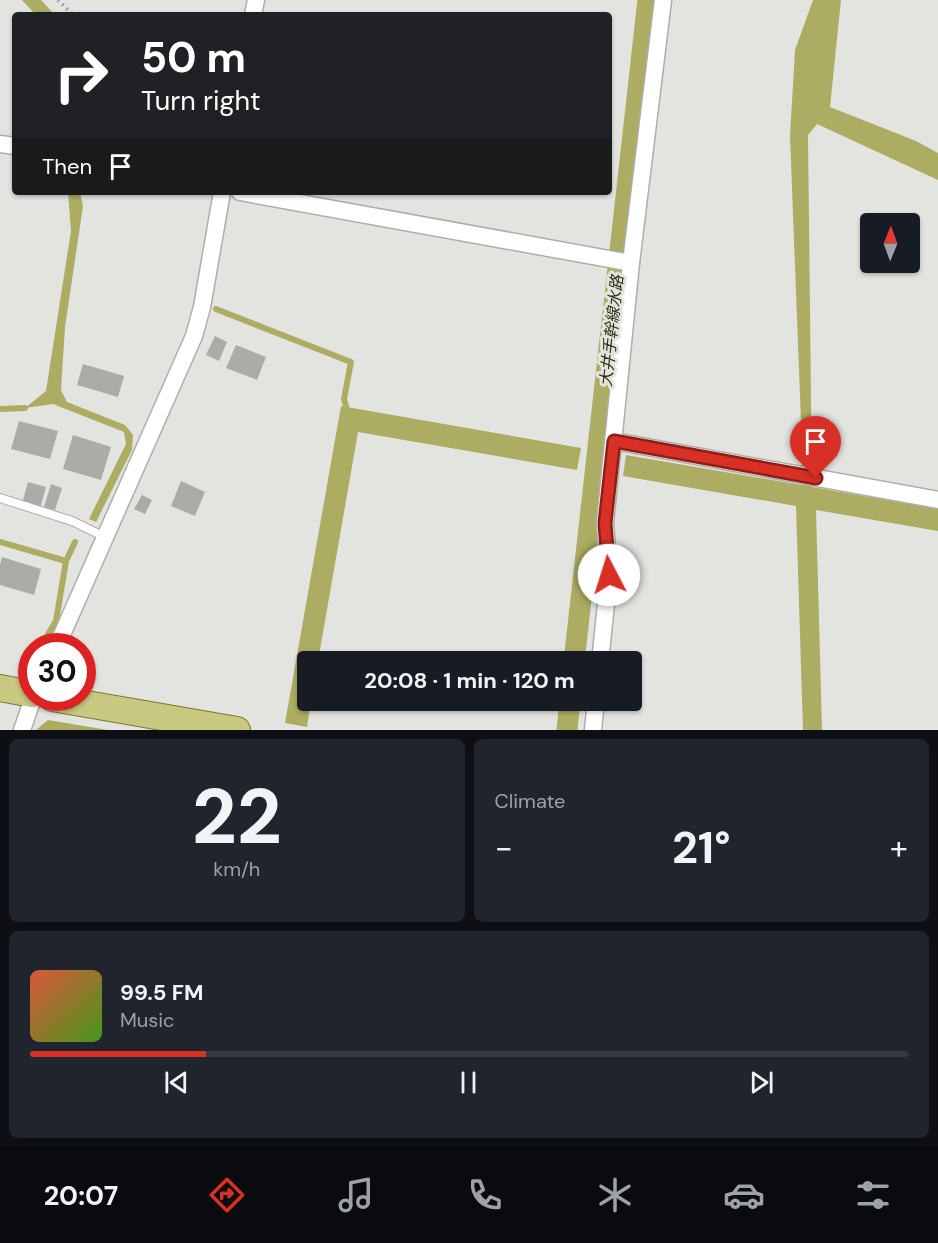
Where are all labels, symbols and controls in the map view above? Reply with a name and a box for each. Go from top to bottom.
text: 50 m [141,30,246,85]
icon: right [42,36,120,114]
text: Turn right [141,83,261,118]
icon: arrive [104,150,137,183]
text: Then [42,152,92,181]
north arrow [860,213,920,273]
map controls [860,213,920,273]
water label: 大井手幹線水路 [595,272,628,388]
pin [790,416,841,478]
icon: arrive [799,425,832,458]
position arrow [577,543,641,607]
speed limit sign: 30 [18,633,96,711]
text: 20:08 · 1 min · 120 m [364,666,575,695]
text: 22 [192,766,282,867]
text: Climate [495,788,565,814]
text: 21° [672,818,731,877]
text: − [495,826,513,869]
text: + [890,826,908,869]
text: km/h [213,856,260,882]
text: 99.5 FM [120,978,203,1007]
text: Music [120,1007,175,1033]
icon: previous [160,1066,193,1099]
icon: pause [452,1066,485,1099]
icon: next [745,1066,778,1099]
icon: directions [206,1174,248,1216]
icon: music [335,1174,377,1216]
icon: phone [464,1174,506,1216]
icon: climate [594,1174,636,1216]
icon: car [723,1174,765,1216]
icon: filters [852,1174,894,1216]
text: 20:07 [44,1178,118,1213]

